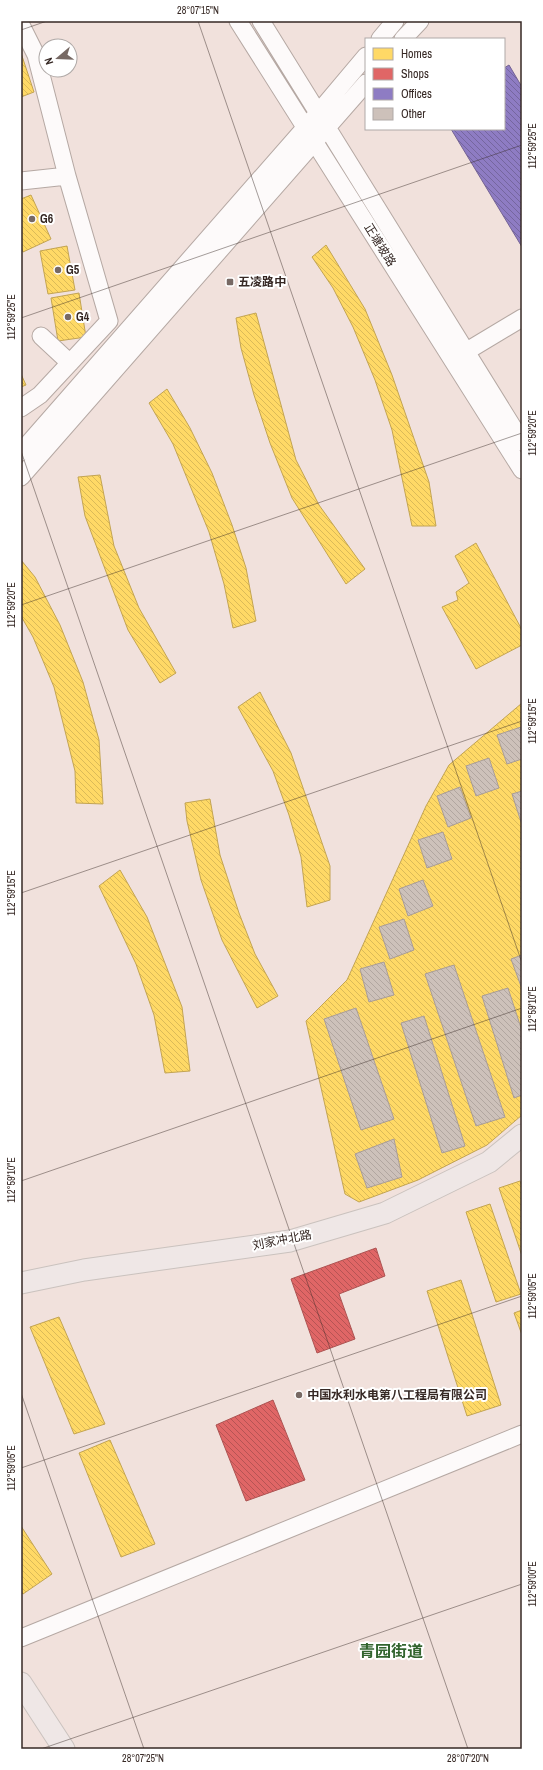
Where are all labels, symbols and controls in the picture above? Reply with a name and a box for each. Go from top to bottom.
text: 28°07'15"N [177,4,219,17]
north arrow [38,38,78,78]
legend [365,38,505,130]
text: Homes [401,46,432,62]
text: N [41,56,56,67]
text: Shops [401,66,429,82]
text: Offices [401,86,432,102]
text: Other [401,106,426,122]
text: 112°59'25"E [526,123,539,169]
place label: G6 [40,211,54,227]
marker: G6 [27,214,37,224]
street label: 正塘坡路 [360,220,400,270]
place label: G5 [66,262,80,278]
marker: G5 [53,265,63,275]
place label: 五凌路中 [238,274,286,290]
marker: 五凌路中 [225,277,235,287]
text: 112°59'25"E [5,294,18,340]
place label: G4 [76,309,90,325]
marker: G4 [63,312,73,322]
text: 112°59'20"E [526,410,539,456]
text: 112°59'20"E [5,582,18,628]
text: 112°59'15"E [526,698,539,744]
text: 112°59'15"E [5,870,18,916]
text: 112°59'10"E [526,986,539,1032]
text: 112°59'10"E [5,1157,18,1203]
street label: 刘家冲北路 [251,1226,313,1254]
text: 112°59'05"E [526,1273,539,1319]
place label: 中国水利水电第八工程局有限公司 [307,1387,487,1403]
marker: 中国水利水电第八工程局有限公司 [294,1390,304,1400]
text: 112°59'05"E [5,1445,18,1491]
text: 112°59'00"E [526,1561,539,1607]
district label: 青园街道 [359,1640,423,1662]
text: 28°07'25"N [122,1752,164,1765]
text: 28°07'20"N [447,1752,489,1765]

